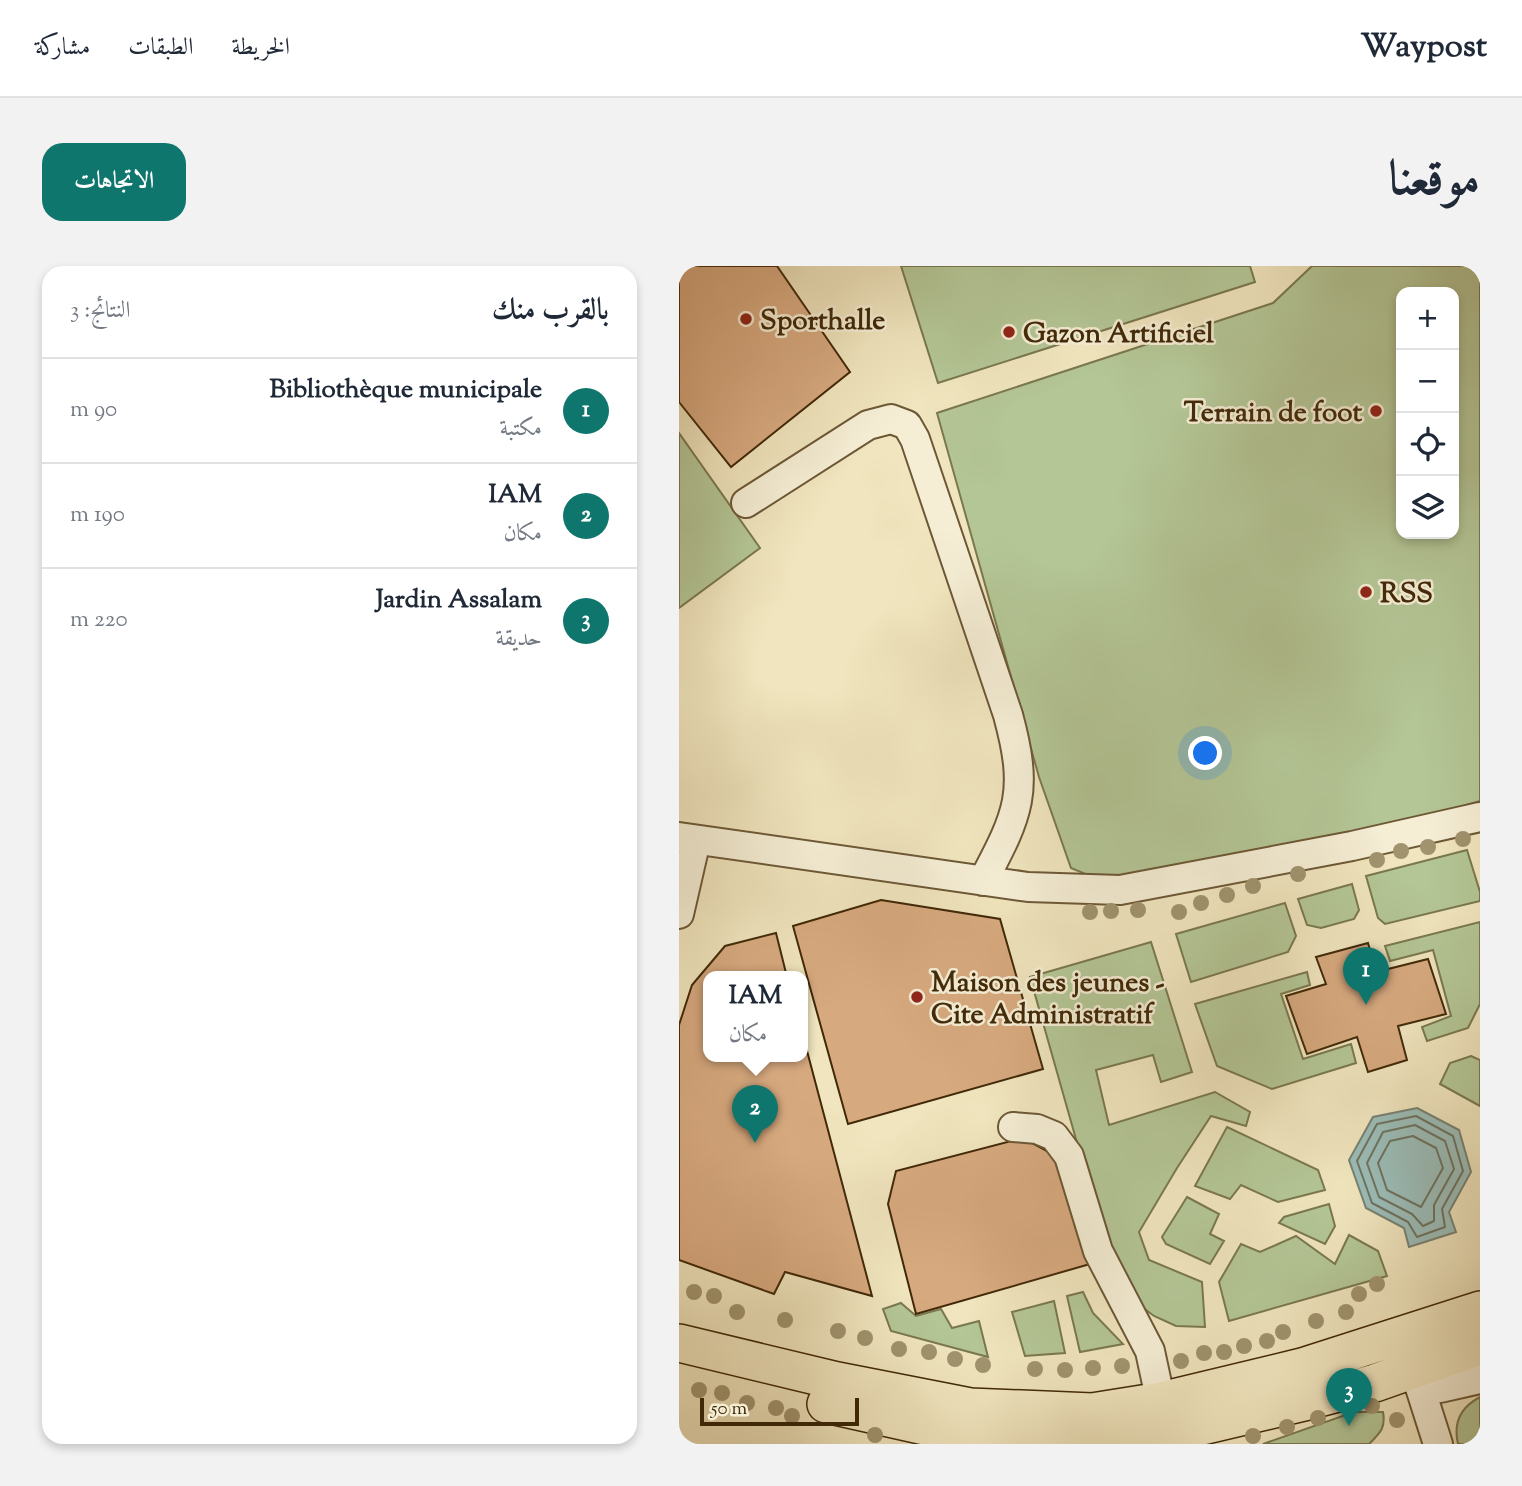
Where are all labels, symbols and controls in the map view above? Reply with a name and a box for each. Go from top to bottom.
text: Waypost [1360,24,1487,72]
text: مشاركة [35,31,90,65]
text: الطبقات [128,31,194,65]
text: الخريطة [232,31,290,65]
button: الاتجاهات [42,143,186,221]
text: موقعنا [1388,147,1480,217]
map controls [1396,287,1459,539]
button: + [1396,287,1459,350]
text: بالقرب منك [492,290,609,333]
text: النتائج: 3 [70,295,131,328]
place label: Sporthalle [760,302,885,342]
marker: Sporthalle [738,311,754,327]
place label: Gazon Artificiel [1023,315,1214,355]
marker: Gazon Artificiel [1001,324,1017,340]
button: − [1396,350,1459,413]
text: Bibliothèque municipale [270,372,542,409]
text: 90 m [70,394,117,427]
text: 1 [582,394,590,427]
place label: Terrain de foot [1184,394,1362,434]
marker: Terrain de foot [1368,403,1384,419]
text: مكتبة [500,413,542,446]
button: locate [1396,413,1459,476]
button: layers [1396,476,1459,539]
text: IAM [488,477,542,514]
text: 190 m [70,499,125,532]
text: 2 [581,499,591,532]
text: مكان [503,518,542,551]
place label: RSS [1380,575,1433,615]
text: Jardin Assalam [376,582,542,619]
marker: RSS [1358,584,1374,600]
text: 220 m [70,604,128,637]
text: 3 [581,604,591,637]
text: حديقة [495,623,542,656]
your location [1188,736,1222,770]
pin: 1 [1343,947,1389,1005]
place label: Maison des jeunes - Cite Administratif [931,964,1165,1036]
popup [703,971,808,1062]
text: IAM [729,978,782,1015]
marker: Maison des jeunes - Cite Administratif [909,989,925,1005]
text: مكان [729,1019,767,1052]
pin: 2 [732,1085,778,1143]
pin: 3 [1326,1368,1372,1426]
scale bar [700,1395,859,1427]
text: 50 m [711,1396,747,1423]

